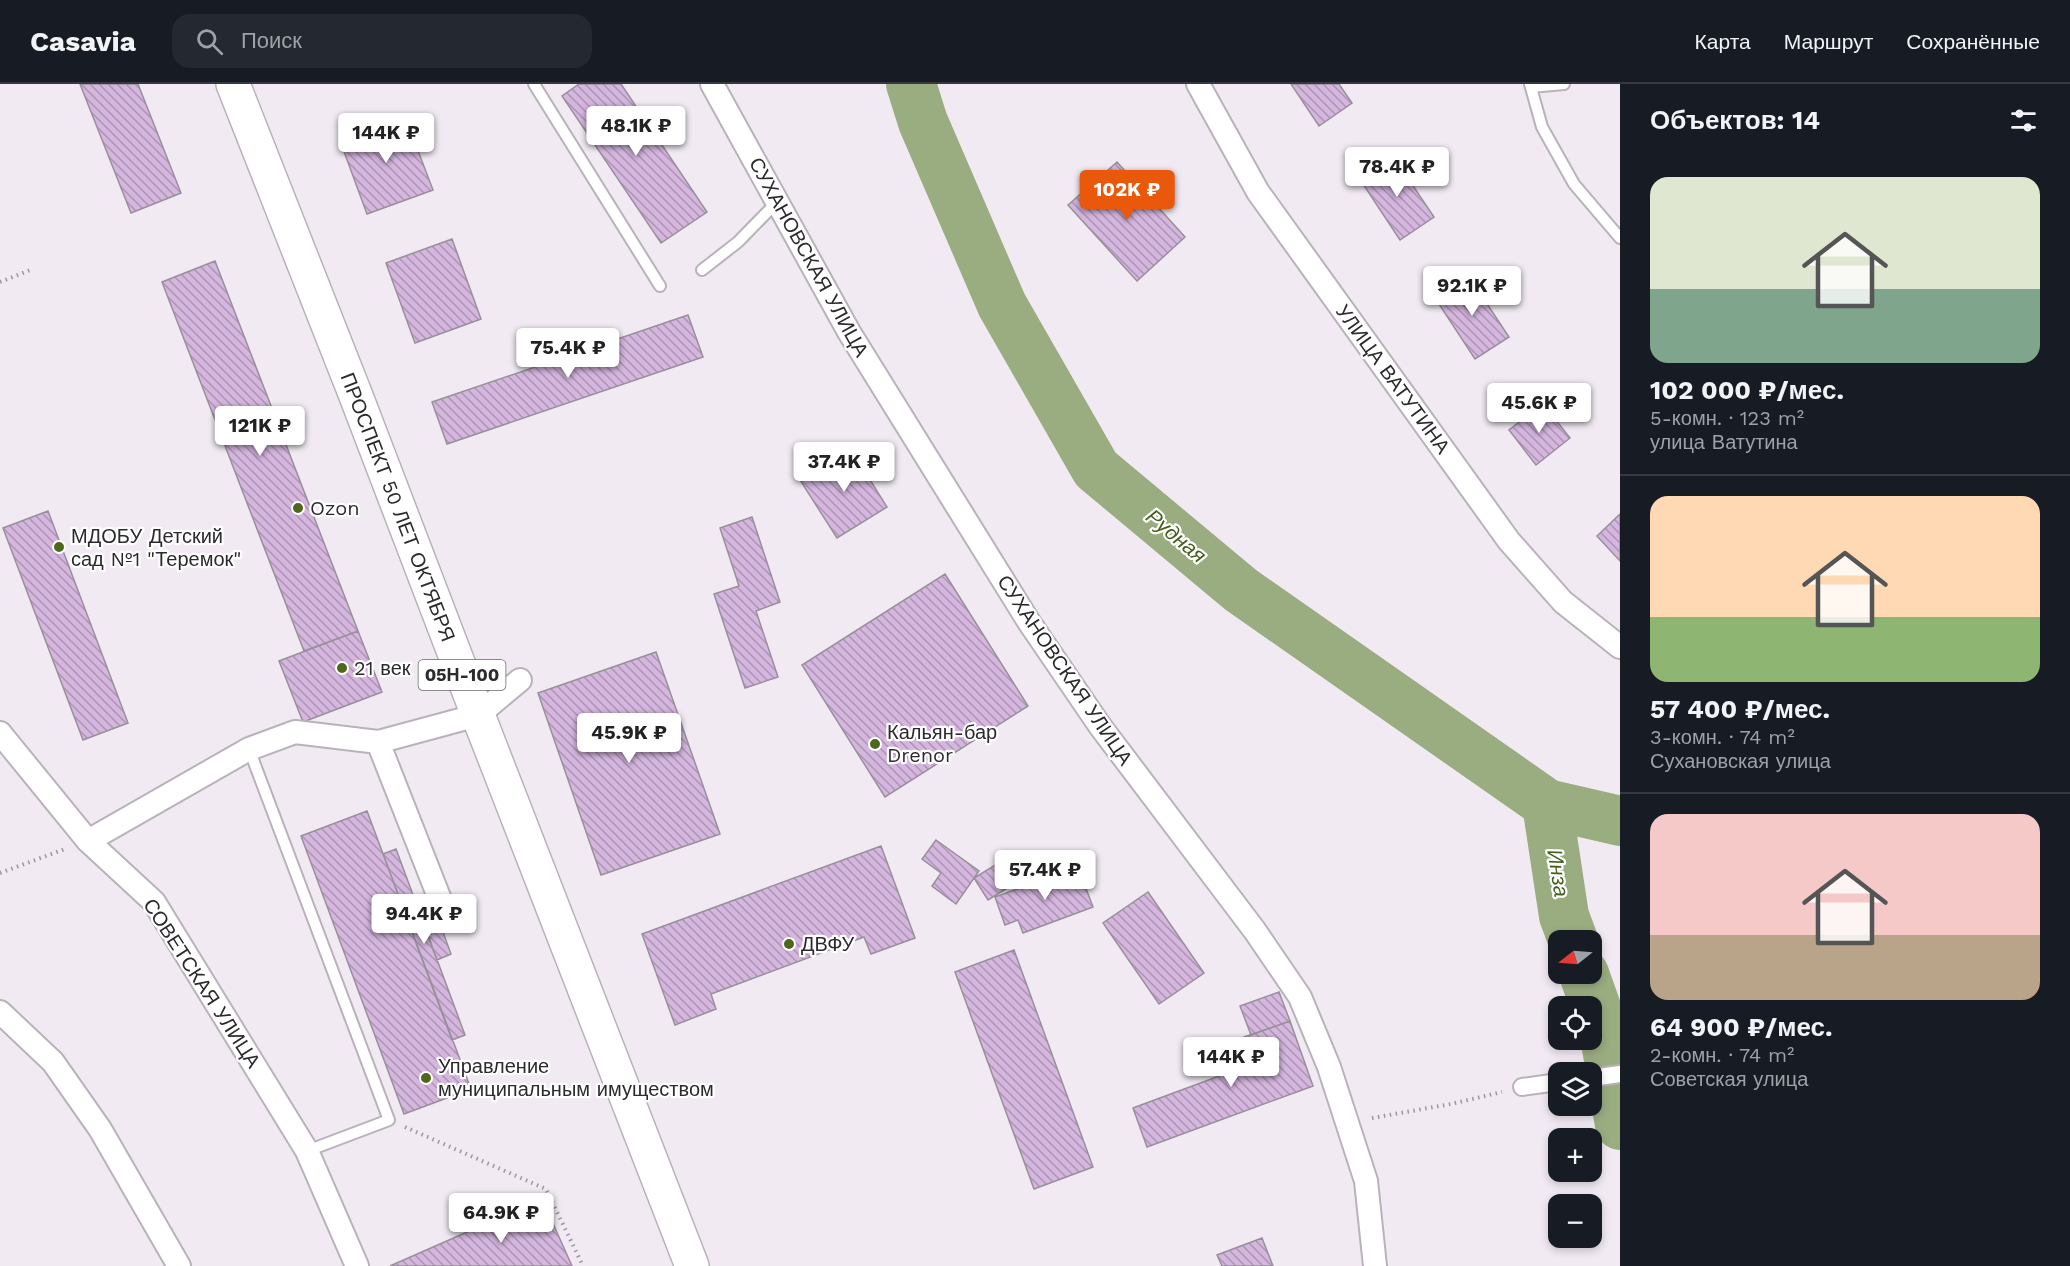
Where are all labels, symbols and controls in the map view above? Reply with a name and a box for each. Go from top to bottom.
search box [172,14,592,68]
text: Casavia [30,25,136,58]
icon: search [193,25,226,58]
text: Поиск [241,28,302,53]
text: Карта [1695,29,1751,54]
text: Маршрут [1784,29,1873,54]
text: Сохранённые [1906,29,2040,54]
icon: filters [2007,104,2040,137]
text: Объектов: 14 [1650,105,1820,135]
pin: 48.1K ₽ [581,106,691,157]
pin: 144K ₽ [337,113,435,164]
text: 48.1K ₽ [600,113,672,137]
text: 144K ₽ [352,120,420,144]
pin: 78.4K ₽ [1342,147,1452,198]
street label: СУХАНОВСКАЯ УЛИЦА [744,153,874,361]
text: 78.4K ₽ [1359,154,1435,178]
pin: 102K ₽ [1078,170,1176,221]
text: 102K ₽ [1094,177,1160,201]
icon: home [1791,216,1899,324]
pin: 92.1K ₽ [1417,266,1527,317]
text: 92.1K ₽ [1437,273,1507,297]
street label: УЛИЦА ВАТУТИНА [1331,300,1455,459]
pin: 75.4K ₽ [513,328,623,379]
text: 75.4K ₽ [530,335,606,359]
street label: ПРОСПЕКТ 50 ЛЕТ ОКТЯБРЯ [336,369,460,645]
text: 102 000 ₽/мес. [1650,375,1844,405]
pin: 45.6K ₽ [1484,383,1594,434]
text: 45.6K ₽ [1501,390,1577,414]
pin: 121K ₽ [211,406,309,457]
text: 5-комн. · 123 m² [1650,406,1804,430]
text: 121K ₽ [229,413,291,437]
text: улица Ватутина [1650,430,1798,454]
pin: 37.4K ₽ [789,442,899,493]
text: 37.4K ₽ [808,449,880,473]
place label: Ozon [310,496,360,520]
marker: Ozon [291,501,305,515]
water label: Рудная [1141,503,1211,568]
place label: МДОБУ Детский сад №1 "Теремок" [71,524,241,571]
icon: home [1791,535,1899,643]
marker: МДОБУ Детский сад №1 "Теремок" [52,540,66,554]
street label: СУХАНОВСКАЯ УЛИЦА [992,570,1138,770]
place label: 21 век [354,656,411,680]
road number: 05Н-100 [418,660,506,690]
marker: 21 век [335,661,349,675]
text: 57 400 ₽/мес. [1650,694,1830,724]
pin: 45.9K ₽ [574,713,684,764]
text: 45.9K ₽ [591,720,667,744]
place label: Кальян-бар Drenor [887,720,997,767]
text: 3-комн. · 74 m² [1650,725,1795,749]
marker: Кальян-бар Drenor [868,737,882,751]
text: Сухановская улица [1650,749,1831,773]
water label: Инза [1542,847,1575,898]
pin: 57.4K ₽ [990,850,1100,901]
icon: home [1791,853,1899,961]
text: 57.4K ₽ [1009,857,1081,881]
street label: СОВЕТСКАЯ УЛИЦА [138,894,266,1073]
pin: 94.4K ₽ [369,894,479,945]
text: 94.4K ₽ [385,901,463,925]
north arrow [1548,930,1602,984]
map controls [1548,930,1602,1248]
place label: ДВФУ [801,932,855,956]
marker: ДВФУ [782,937,796,951]
button: locate [1548,996,1602,1050]
text: 64 900 ₽/мес. [1650,1012,1833,1042]
pin: 144K ₽ [1182,1037,1280,1088]
text: 2-комн. · 74 m² [1650,1043,1794,1067]
text: 144K ₽ [1197,1044,1265,1068]
place label: Управление муниципальным имуществом [438,1054,714,1101]
button: layers [1548,1062,1602,1116]
text: Советская улица [1650,1067,1808,1091]
marker: Управление муниципальным имуществом [419,1071,433,1085]
button: + [1548,1128,1602,1182]
pin: 64.9K ₽ [446,1193,556,1244]
button: − [1548,1194,1602,1248]
text: 64.9K ₽ [463,1200,539,1224]

